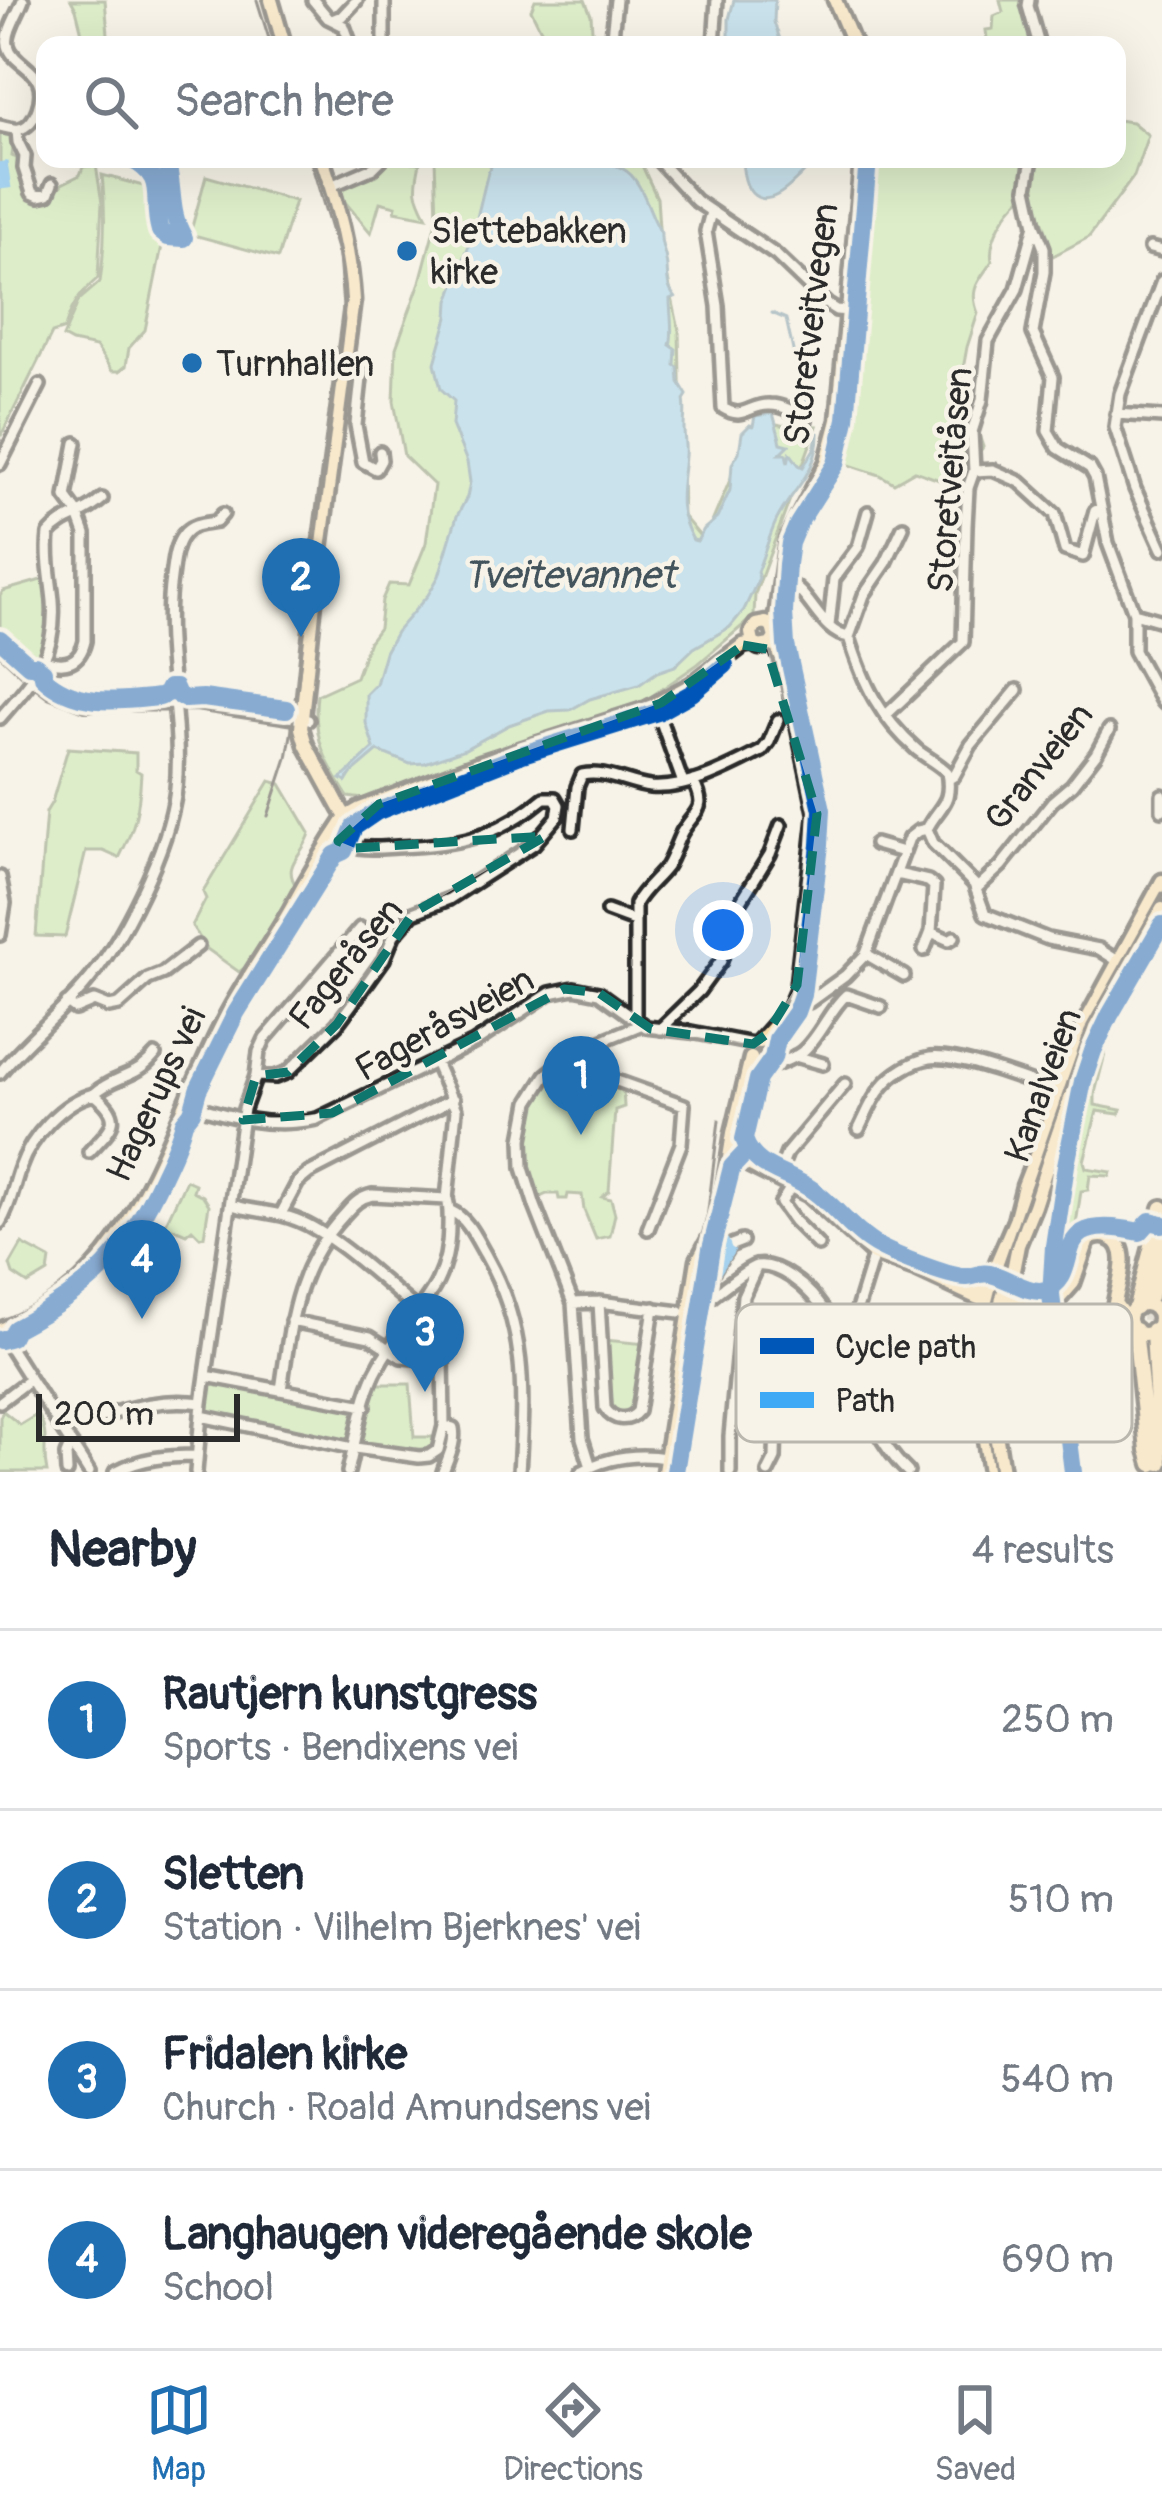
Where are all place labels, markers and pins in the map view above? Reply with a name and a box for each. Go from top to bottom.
place label: Slettebakken kirke [431,209,627,295]
marker: Slettebakken kirke [394,238,420,264]
place label: Turnhallen [216,342,374,387]
marker: Turnhallen [179,350,205,376]
pin: 2 [262,538,340,637]
pin: 1 [542,1036,620,1135]
pin: 4 [103,1220,181,1319]
pin: 3 [386,1293,464,1392]

